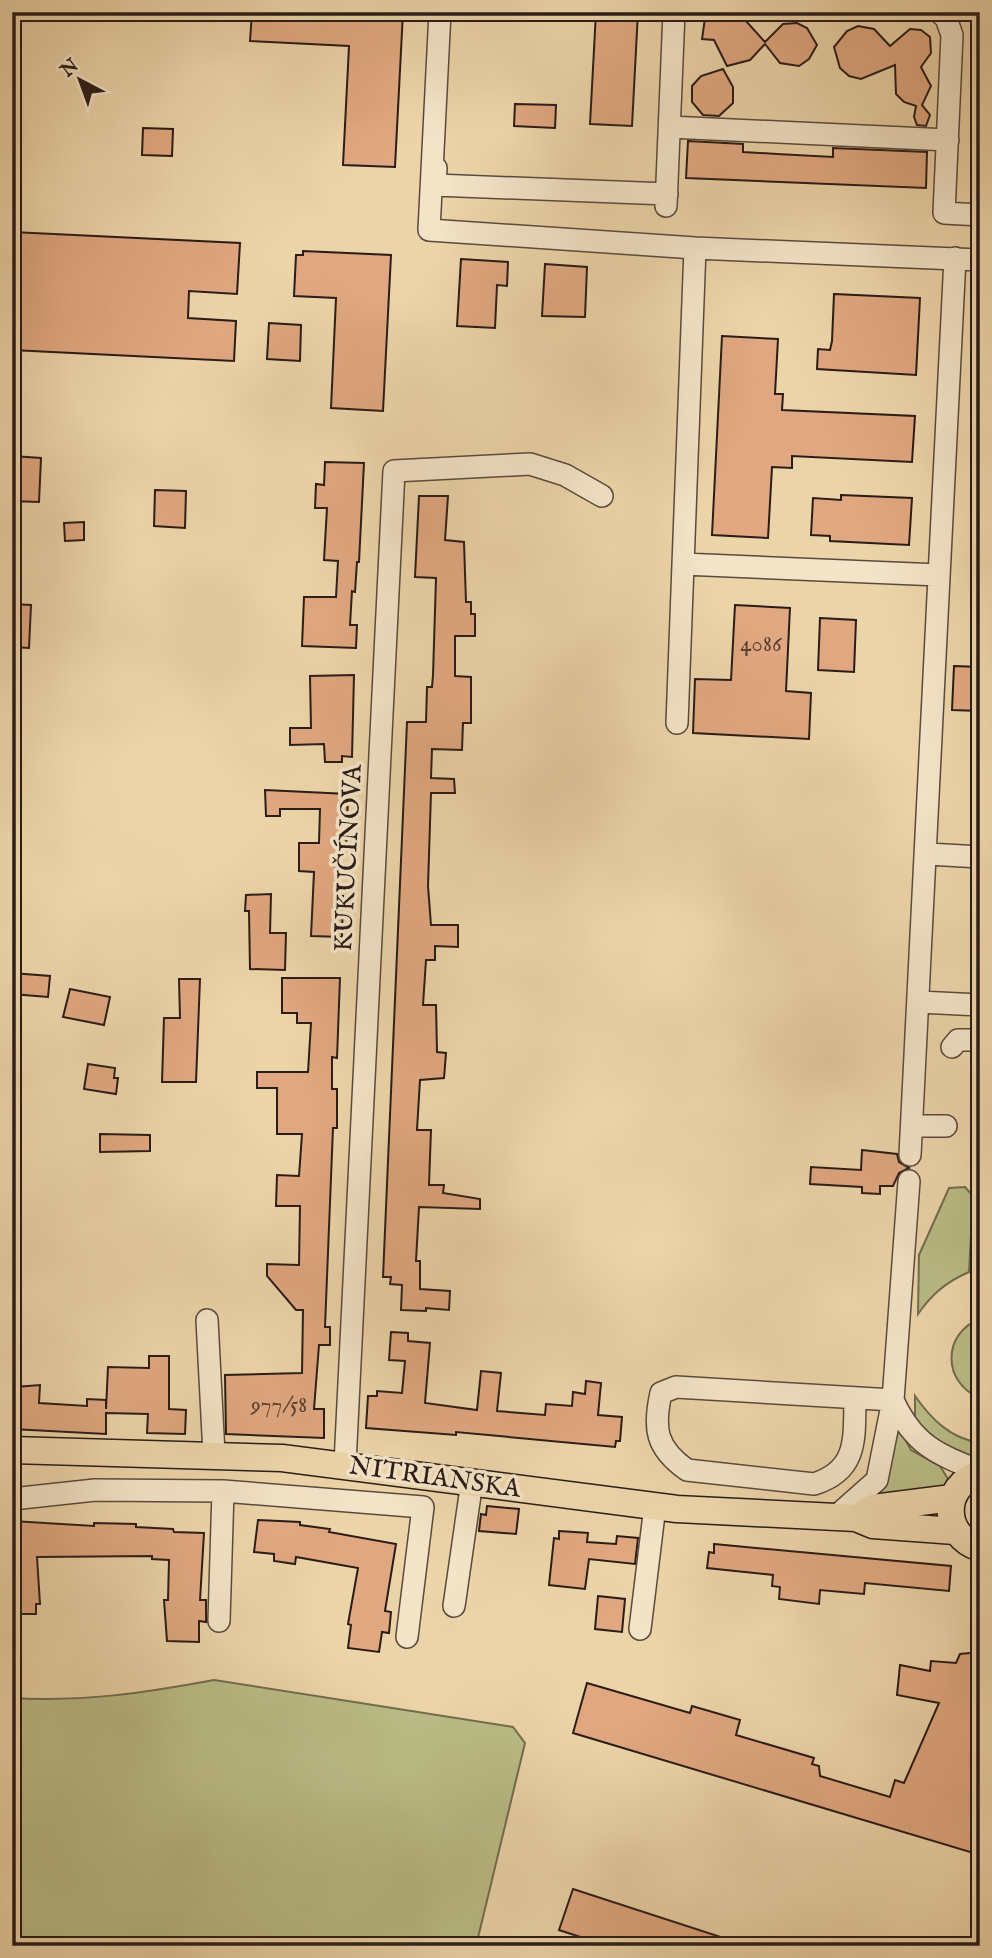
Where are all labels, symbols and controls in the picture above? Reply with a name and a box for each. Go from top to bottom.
north arrow [46,46,116,116]
text: N [55,54,85,84]
house number: 4086 [740,630,783,659]
street label: KUKUČÍNOVA [327,762,370,952]
house number: 977/58 [250,1391,307,1420]
street label: NITRIANSKA [347,1449,524,1506]

